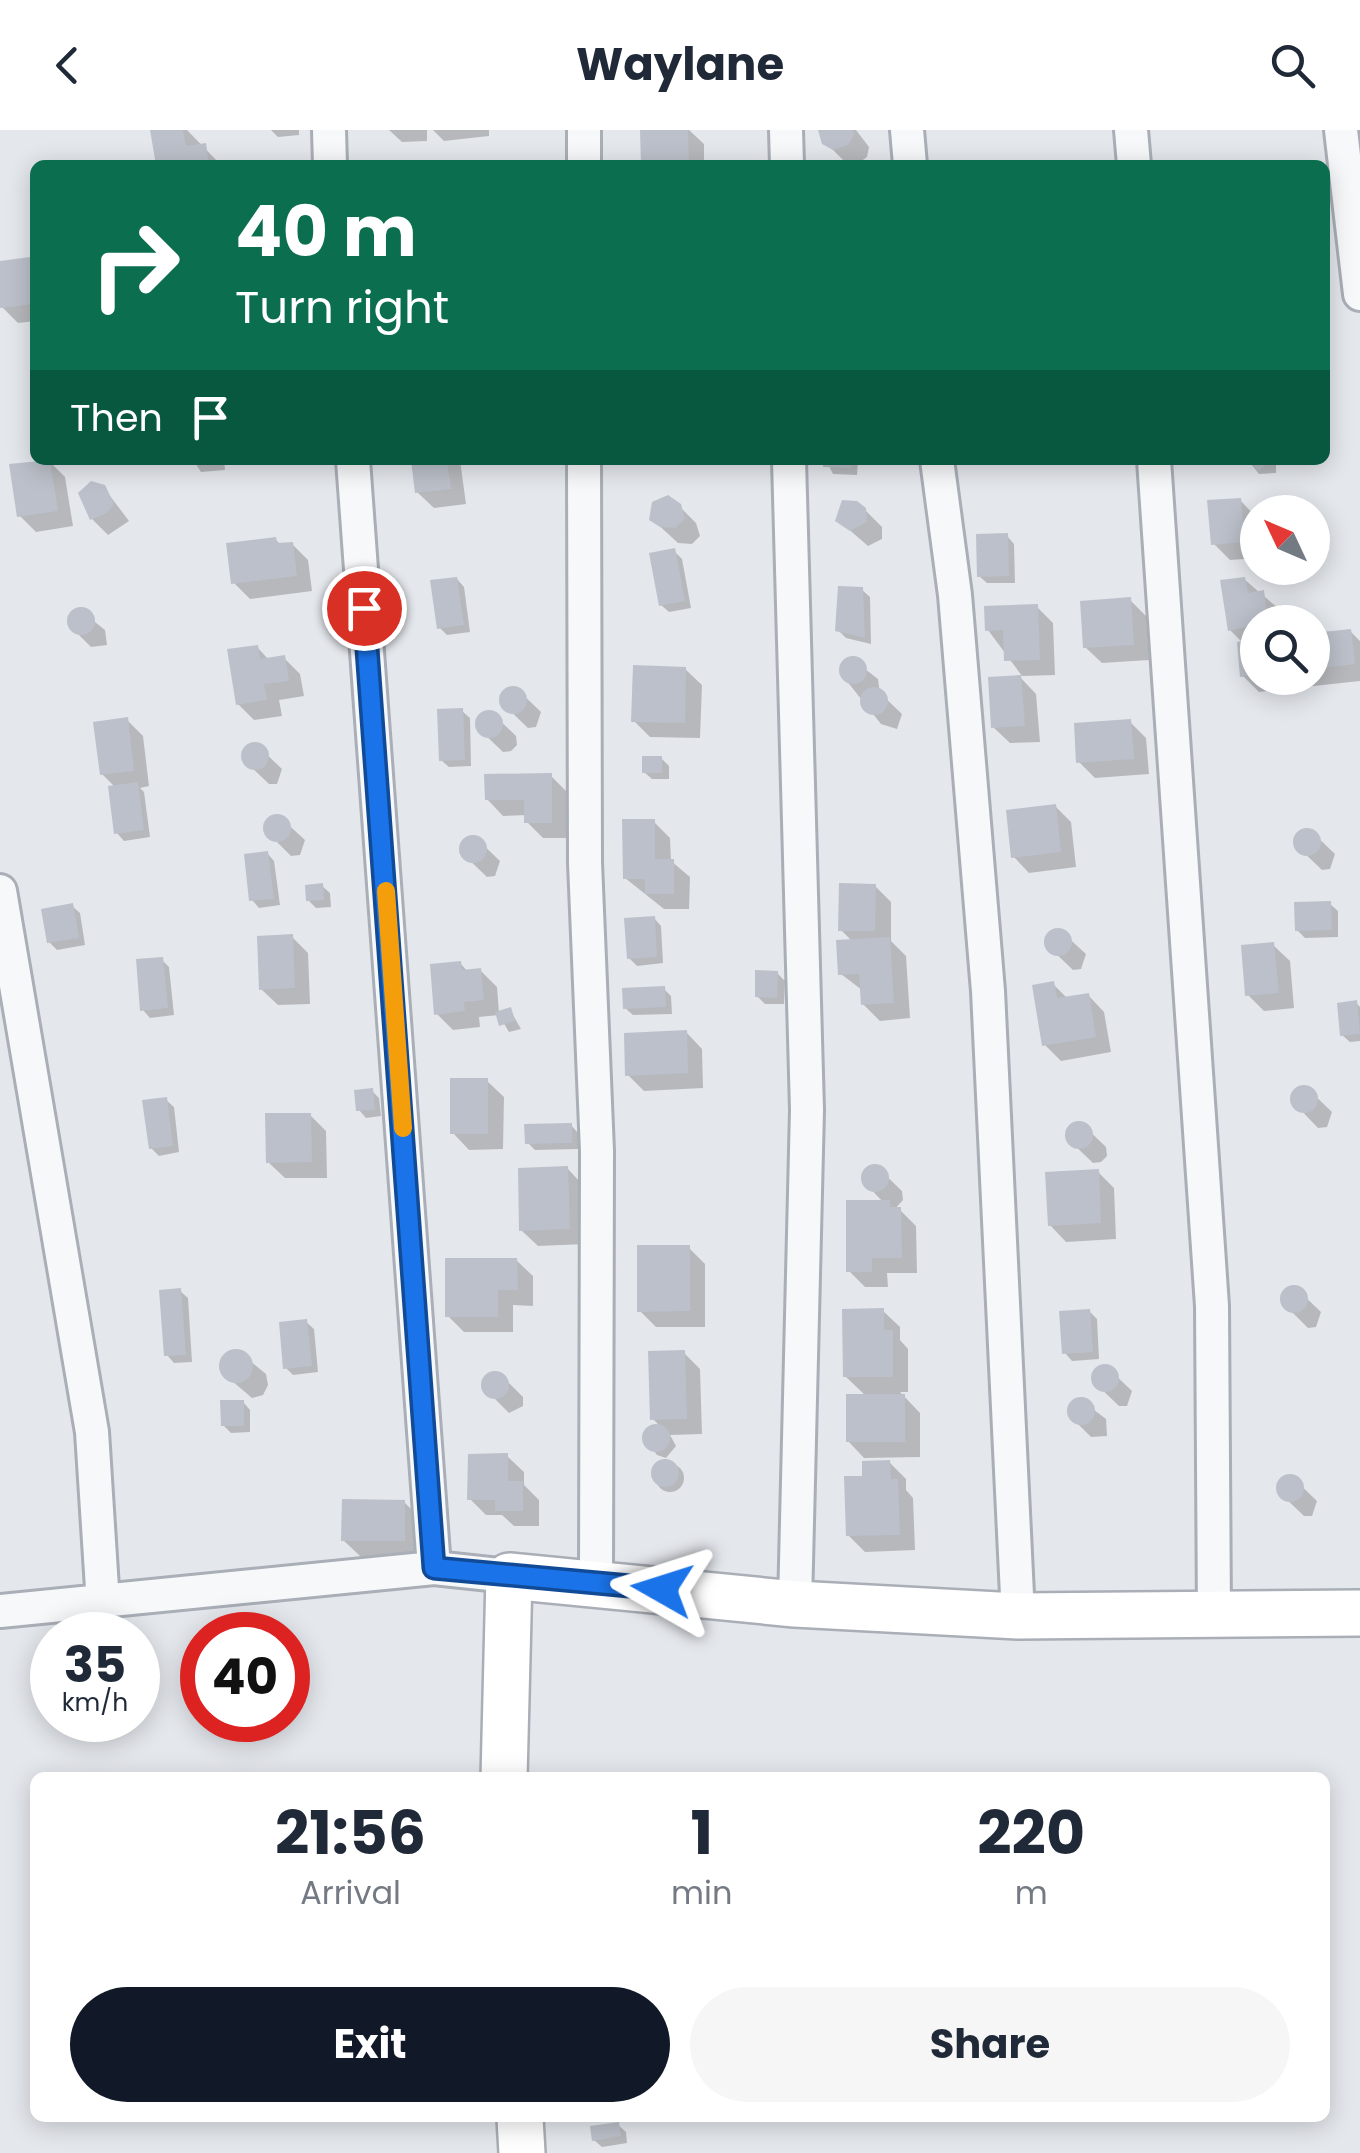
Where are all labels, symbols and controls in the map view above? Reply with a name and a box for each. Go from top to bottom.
text: Waylane [576,33,784,96]
icon: back [40,38,95,93]
icon: search [1265,38,1320,93]
text: 40 m [235,182,417,281]
icon: right [70,200,200,330]
text: Turn right [235,276,449,339]
icon: arrive [183,390,238,445]
text: Then [70,391,163,444]
north arrow [1240,495,1330,585]
map controls [1240,495,1330,695]
pin [322,566,407,651]
icon: arrive [337,581,392,636]
button: search [1240,605,1330,695]
position arrow [610,1537,714,1641]
speed limit sign: 40 [180,1612,310,1742]
text: 35 [64,1629,126,1700]
text: km/h [62,1685,128,1720]
text: 21:56 [275,1791,426,1875]
text: 1 [690,1791,713,1875]
text: 220 [977,1791,1085,1875]
text: Arrival [300,1870,401,1915]
text: min [671,1870,732,1915]
text: m [1015,1870,1048,1915]
button: Exit [70,1987,670,2102]
button: Share [690,1987,1290,2102]

